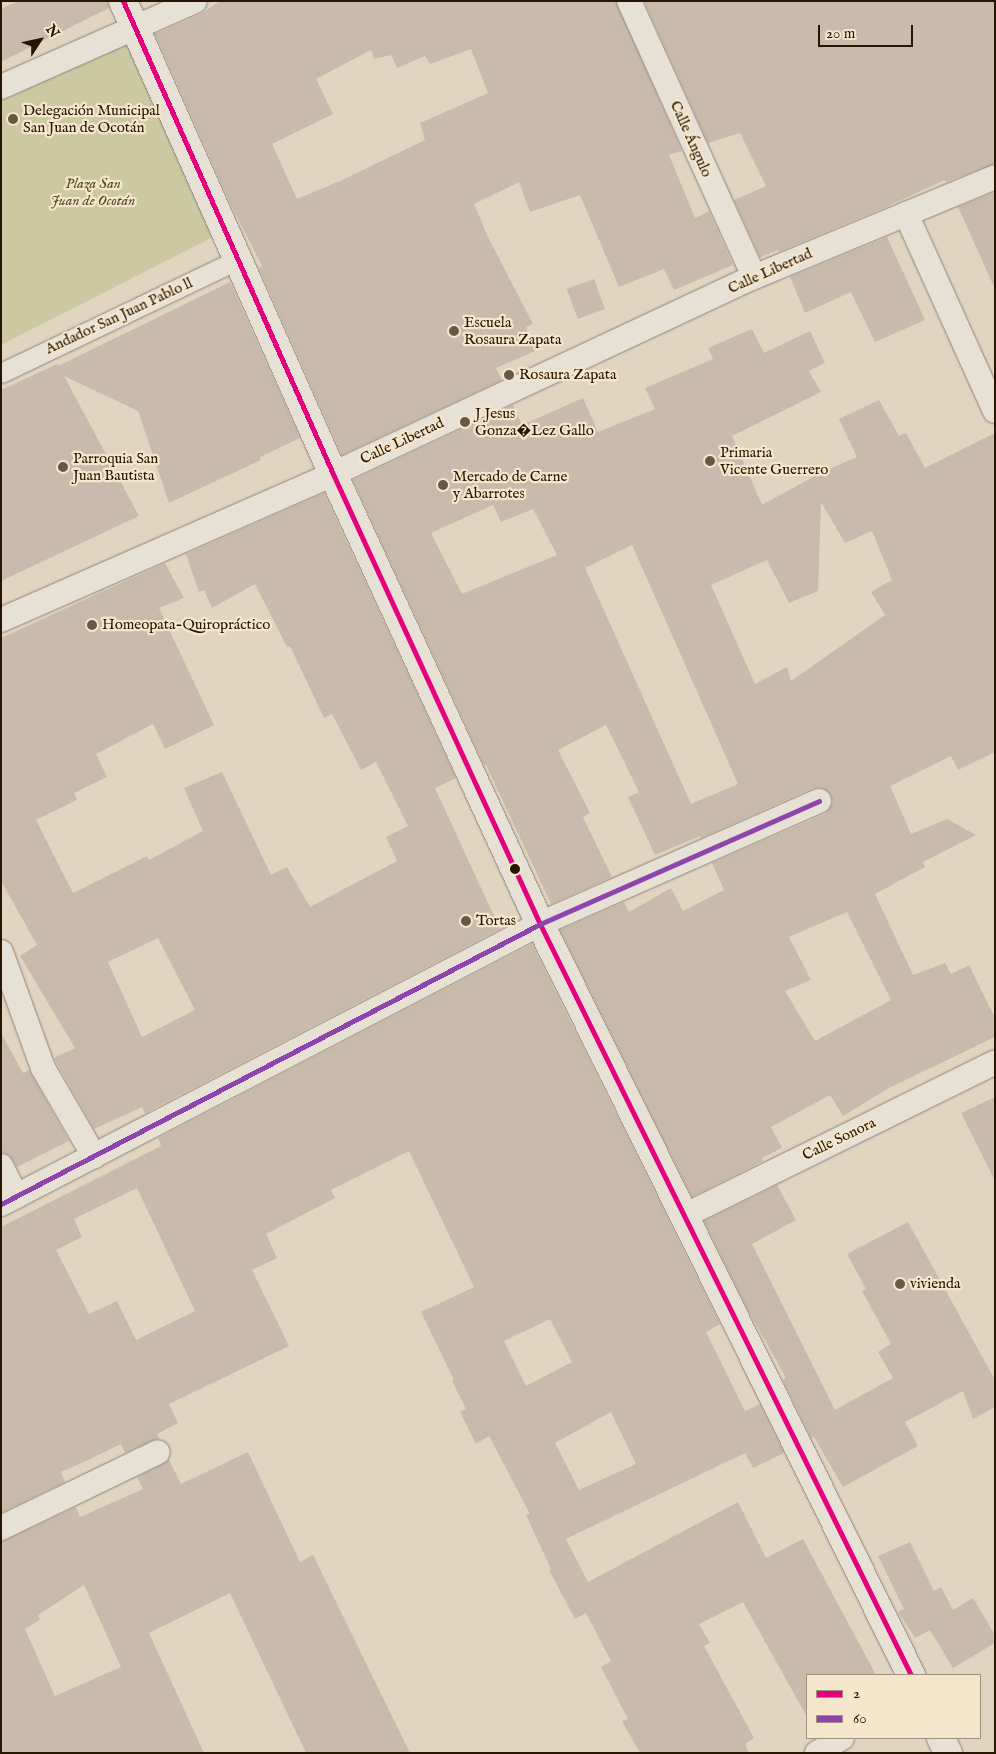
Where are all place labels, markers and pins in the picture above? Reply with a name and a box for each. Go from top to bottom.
place label: Delegación Municipal San Juan de Ocotán [23,101,160,136]
marker: Delegación Municipal San Juan de Ocotán [7,113,19,125]
place label: Escuela Rosaura Zapata [464,313,561,348]
marker: Escuela Rosaura Zapata [448,325,460,337]
place label: Rosaura Zapata [519,366,616,384]
marker: Rosaura Zapata [503,369,515,381]
place label: J Jesus Gonza�Lez Gallo [475,404,594,439]
marker: J Jesus Gonza�Lez Gallo [459,416,471,428]
place label: Primaria Vicente Guerrero [720,443,828,478]
place label: Parroquia San Juan Bautista [73,449,158,484]
marker: Primaria Vicente Guerrero [704,455,716,467]
marker: Parroquia San Juan Bautista [57,461,69,473]
place label: Mercado de Carne y Abarrotes [453,467,567,502]
marker: Mercado de Carne y Abarrotes [437,479,449,491]
place label: Homeopata-Quiropráctico [102,616,270,634]
marker: Homeopata-Quiropráctico [86,619,98,631]
unlabelled marker [510,864,520,874]
place label: Tortas [476,912,516,930]
marker: Tortas [460,915,472,927]
place label: vivienda [910,1275,961,1293]
marker: vivienda [894,1278,906,1290]

